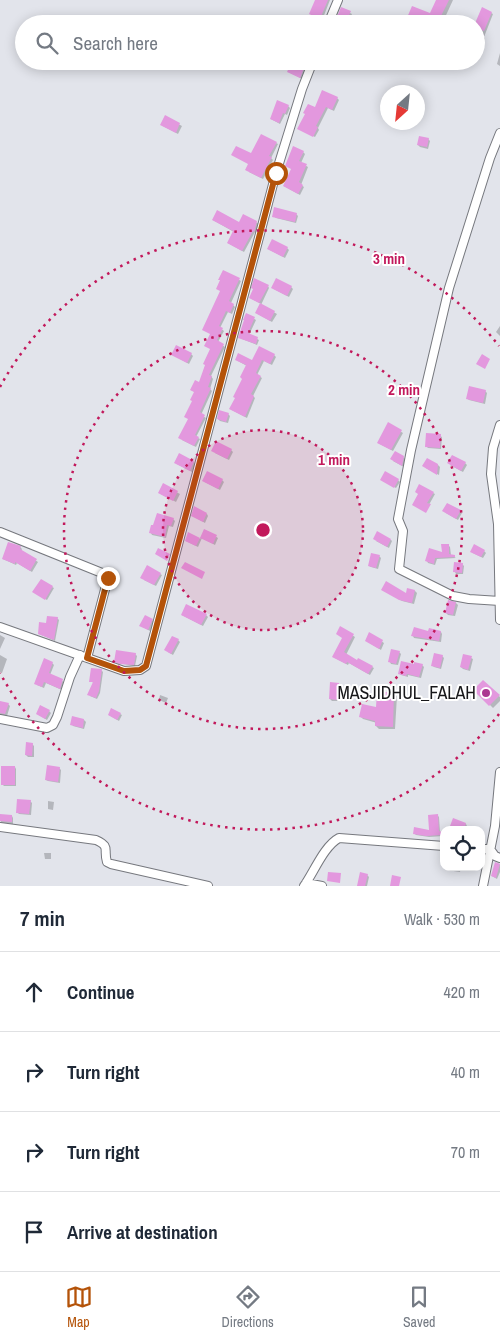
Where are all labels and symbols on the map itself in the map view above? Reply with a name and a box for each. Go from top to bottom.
north arrow [380,85,425,130]
route start [265,162,288,185]
text: 3 min [373,248,405,269]
text: 2 min [388,379,420,400]
text: 1 min [318,449,350,470]
centre of rings [254,521,272,539]
route end [97,567,120,590]
place label: MASJIDHUL_FALAH [337,680,476,705]
marker: MASJIDHUL_FALAH [480,687,492,699]

